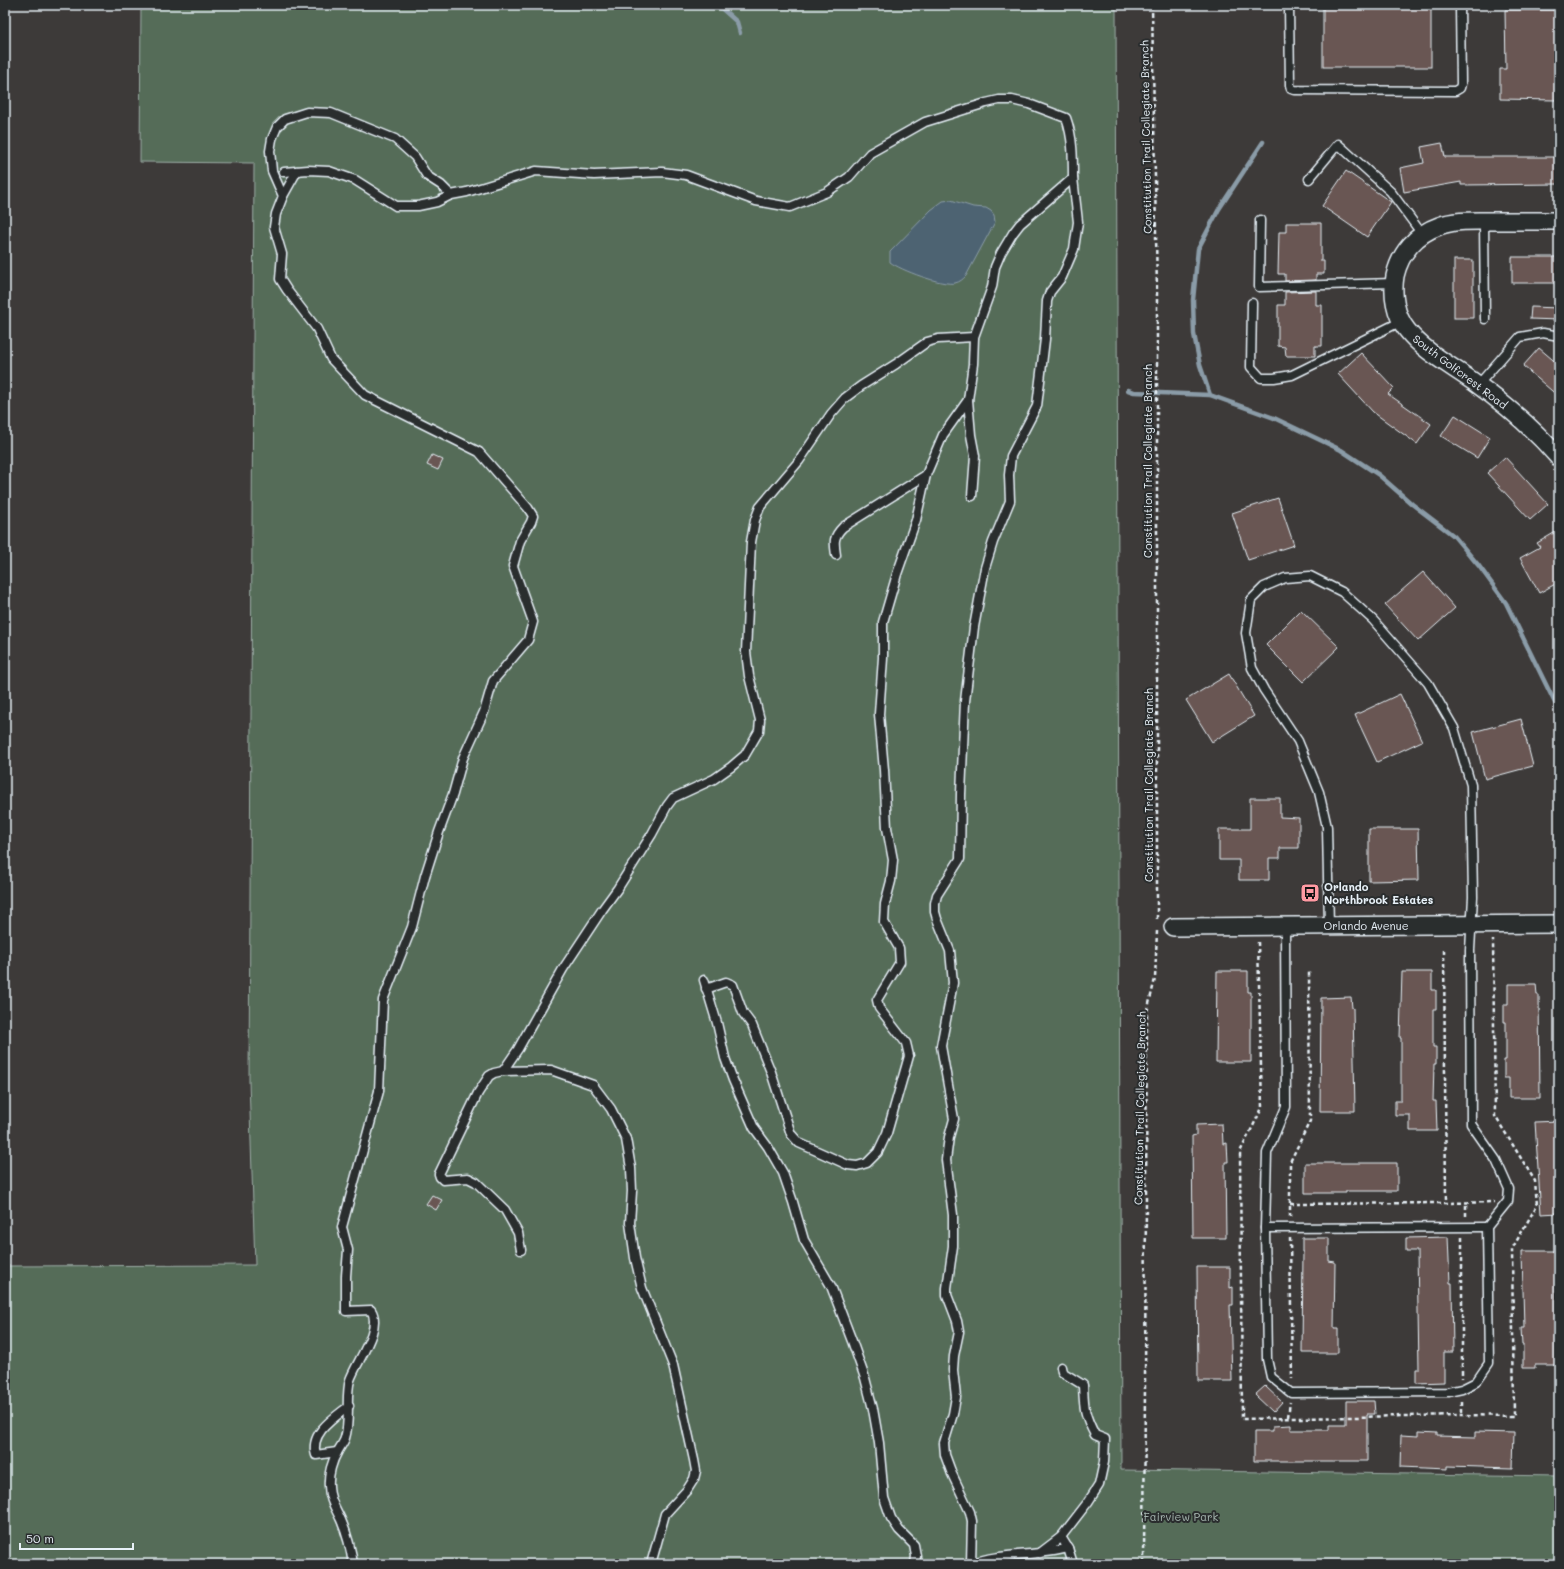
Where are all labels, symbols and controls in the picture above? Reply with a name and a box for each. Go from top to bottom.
street label: Constitution Trail Collegiate Branch [1136,40,1155,234]
street label: South Golfcrest Road [1410,331,1511,412]
street label: Constitution Trail Collegiate Branch [1140,364,1155,558]
street label: Constitution Trail Collegiate Branch [1141,688,1156,882]
place label: Orlando Northbrook Estates [1324,879,1434,907]
bus stop icon: Orlando Northbrook Estates [1299,882,1321,904]
street label: Orlando Avenue [1323,918,1409,933]
street label: Constitution Trail Collegiate Branch [1130,1011,1149,1205]
park label: Fairview Park [1144,1509,1219,1524]
scale bar [20,1525,133,1551]
text: 50 m [26,1530,54,1546]

